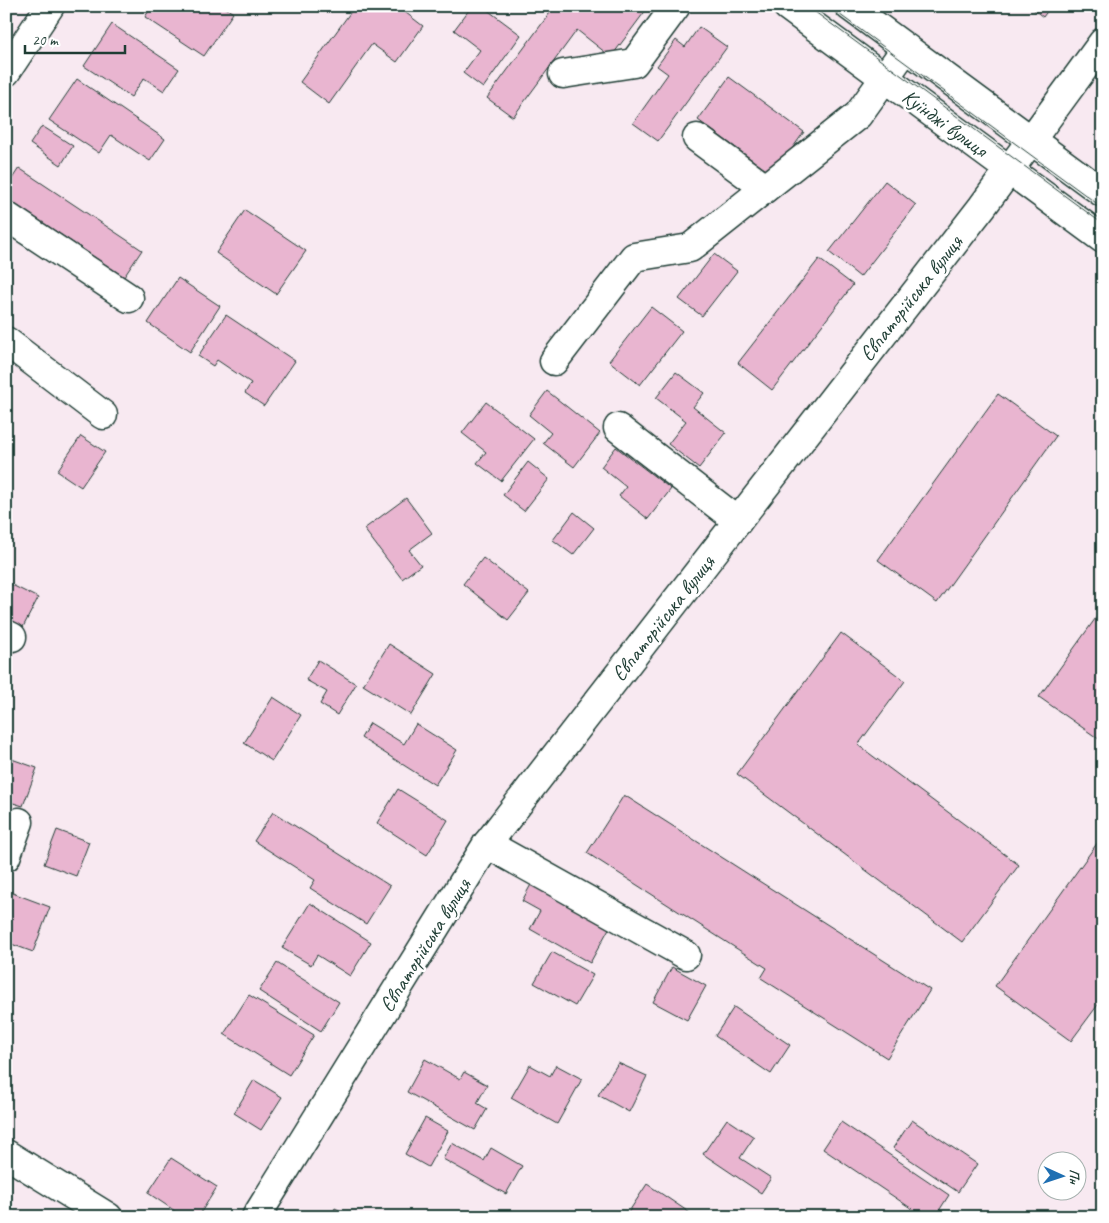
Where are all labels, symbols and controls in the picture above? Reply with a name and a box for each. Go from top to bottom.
scale bar [25,22,125,54]
text: 20 m [32,31,59,50]
street label: Куїнджі вулиця [897,83,994,164]
street label: Євпаторійська вулиця [854,229,969,366]
street label: Євпаторійська вулиця [606,549,721,686]
street label: Євпаторійська вулиця [374,872,477,1017]
north arrow [1036,1150,1086,1200]
text: Пн [1066,1169,1083,1185]

